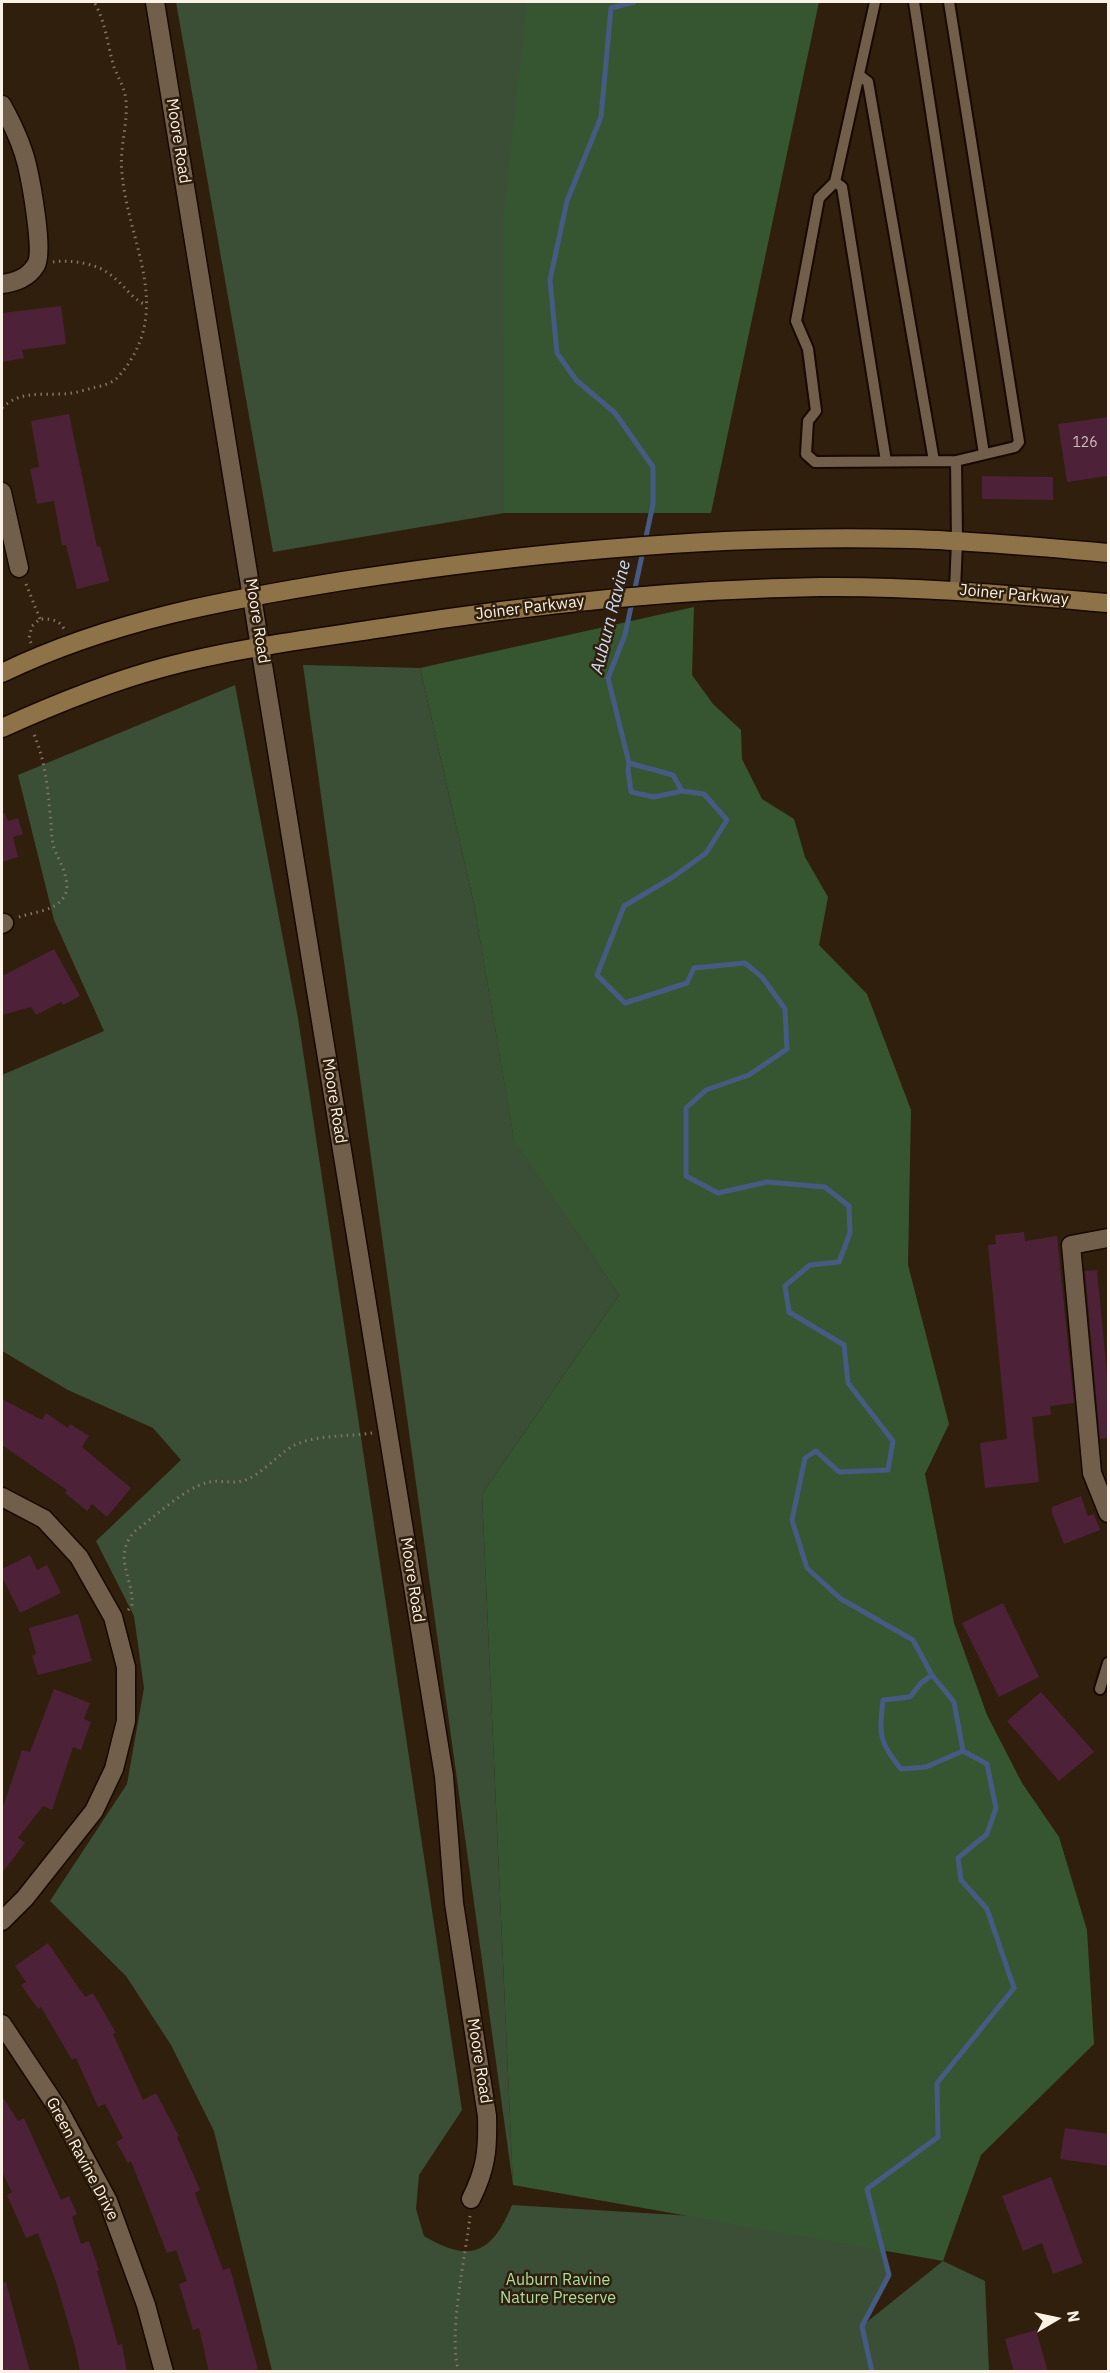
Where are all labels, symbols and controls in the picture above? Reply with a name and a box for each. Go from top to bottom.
street label: Moore Road [162,97,194,185]
house number: 126 [1072,435,1098,451]
water label: Auburn Ravine [586,558,636,676]
street label: Moore Road [241,577,273,665]
street label: Joiner Parkway [959,581,1069,609]
street label: Joiner Parkway [474,592,586,624]
street label: Moore Road [318,1057,350,1145]
street label: Moore Road [396,1536,428,1624]
street label: Moore Road [463,2017,495,2105]
street label: Green Ravine Drive [41,2094,123,2224]
park label: Auburn Ravine Nature Preserve [500,2270,616,2308]
north arrow [1026,2289,1086,2349]
text: N [1063,2309,1085,2323]

